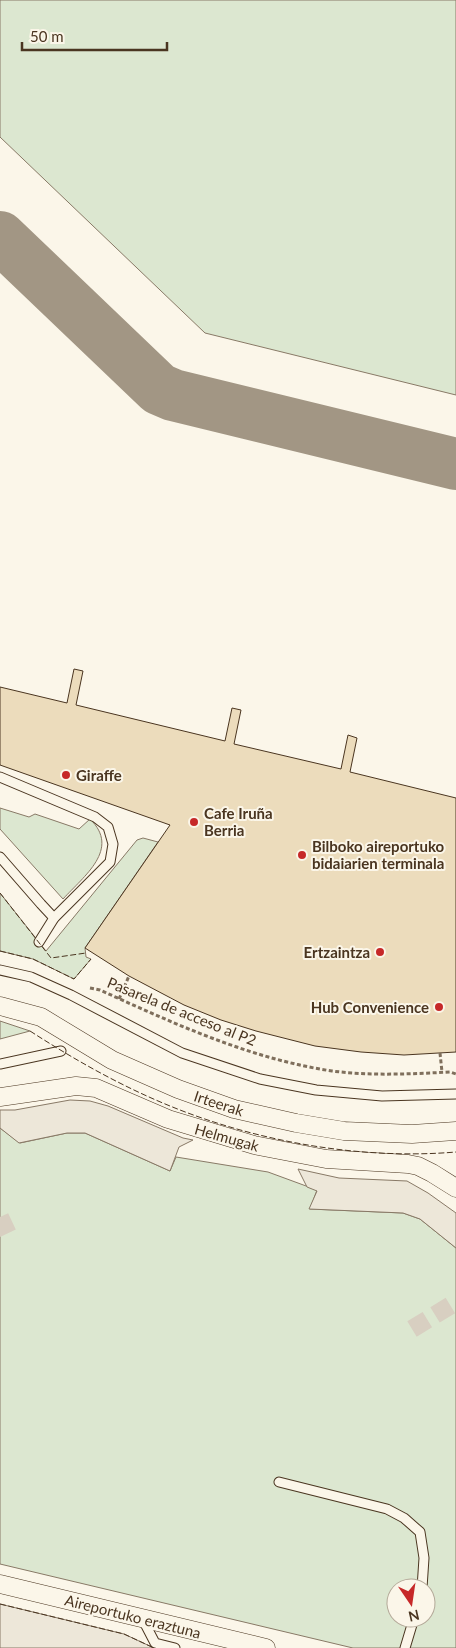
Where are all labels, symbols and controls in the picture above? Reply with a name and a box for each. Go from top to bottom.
scale bar [22,20,168,52]
text: 50 m [30,27,64,45]
place label: Giraffe [76,766,122,784]
marker: Giraffe [60,769,72,781]
place label: Cafe Iruña Berria [204,804,273,839]
marker: Cafe Iruña Berria [188,816,200,828]
place label: Bilboko aireportuko bidaiarien terminala [312,837,445,872]
marker: Bilboko aireportuko bidaiarien terminala [296,849,308,861]
place label: Ertzaintza [304,943,370,961]
marker: Ertzaintza [374,946,386,958]
street label: Pasarela de acceso al P2 [105,973,259,1049]
place label: Hub Convenience [311,998,429,1016]
marker: Hub Convenience [433,1001,445,1013]
street label: Irteerak [192,1087,246,1120]
street label: Helmugak [193,1119,262,1155]
north arrow [386,1578,436,1628]
street label: Aireportuko eraztuna [63,1590,203,1642]
text: N [407,1607,421,1626]

